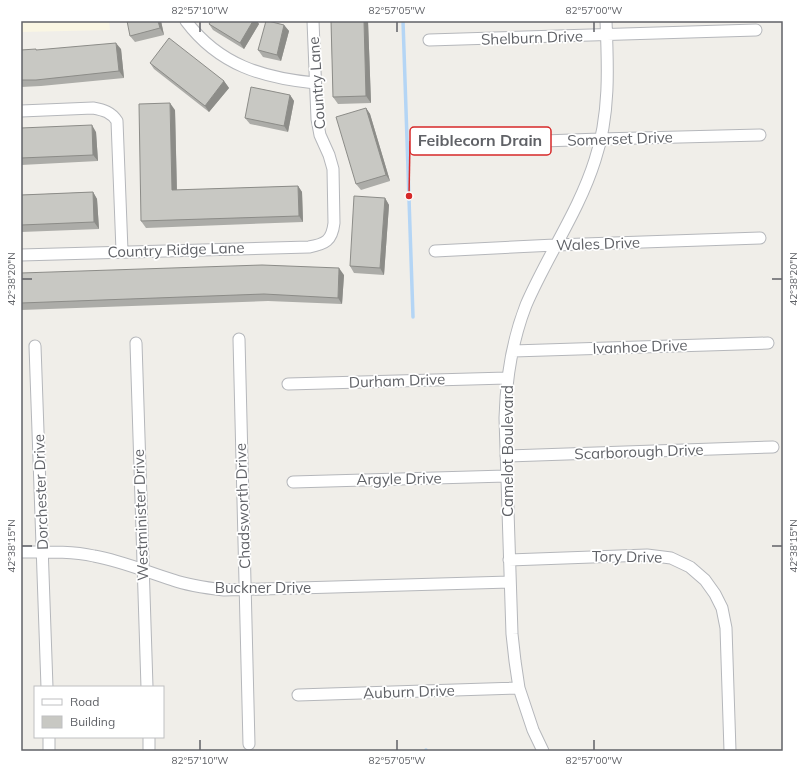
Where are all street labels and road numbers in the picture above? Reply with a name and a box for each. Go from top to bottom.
street label: Shelburn Drive [481,26,583,49]
street label: Country Lane [304,36,329,130]
street label: Somerset Drive [567,127,673,150]
street label: Wales Drive [556,233,640,254]
street label: Country Ridge Lane [107,238,245,261]
street label: Ivanhoe Drive [592,335,688,358]
street label: Durham Drive [348,369,445,392]
street label: Camelot Boulevard [498,385,517,517]
street label: Dorchester Drive [29,434,52,550]
street label: Scarborough Drive [574,440,704,463]
street label: Chadsworth Drive [231,443,254,569]
street label: Westminister Drive [129,449,152,581]
street label: Argyle Drive [356,468,442,489]
street label: Tory Drive [592,546,662,567]
street label: Buckner Drive [215,578,311,597]
street label: Auburn Drive [363,680,455,703]

